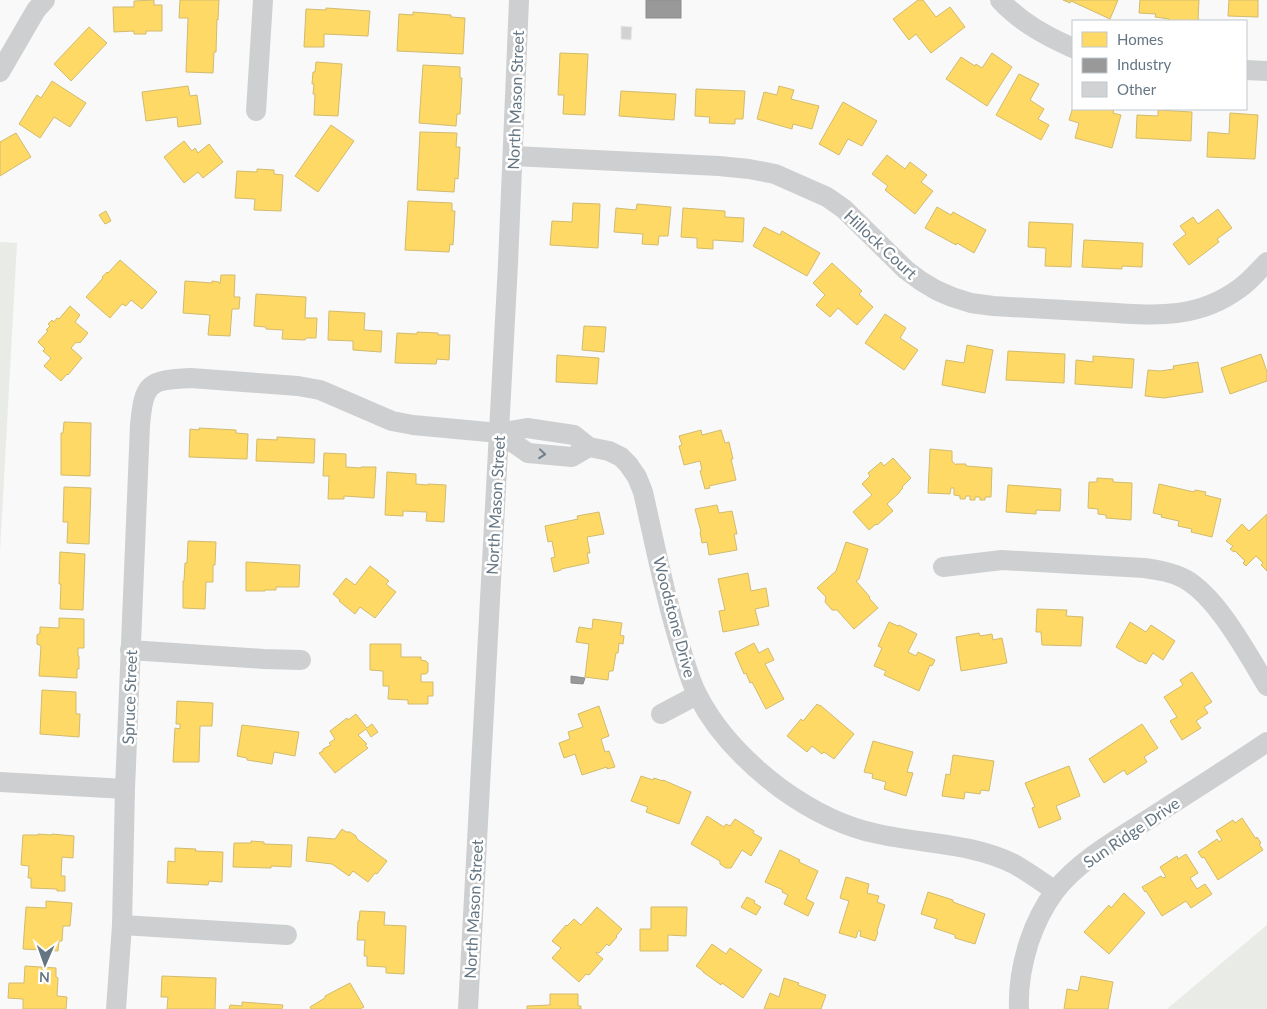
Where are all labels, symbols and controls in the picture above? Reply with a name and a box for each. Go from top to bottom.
legend [1072,20,1247,110]
street label: North Mason Street [503,30,527,170]
text: Homes [1117,30,1163,48]
text: Industry [1117,55,1172,73]
text: Other [1117,80,1157,98]
street label: Hillock Court [841,206,921,283]
street label: North Mason Street [482,435,508,575]
one-way arrow [538,448,546,459]
street label: Woodstone Drive [650,555,700,679]
street label: Spruce Street [118,649,140,744]
street label: Sun Ridge Drive [1079,793,1183,871]
street label: North Mason Street [460,839,486,979]
north arrow [20,939,70,989]
text: N [39,969,50,986]

